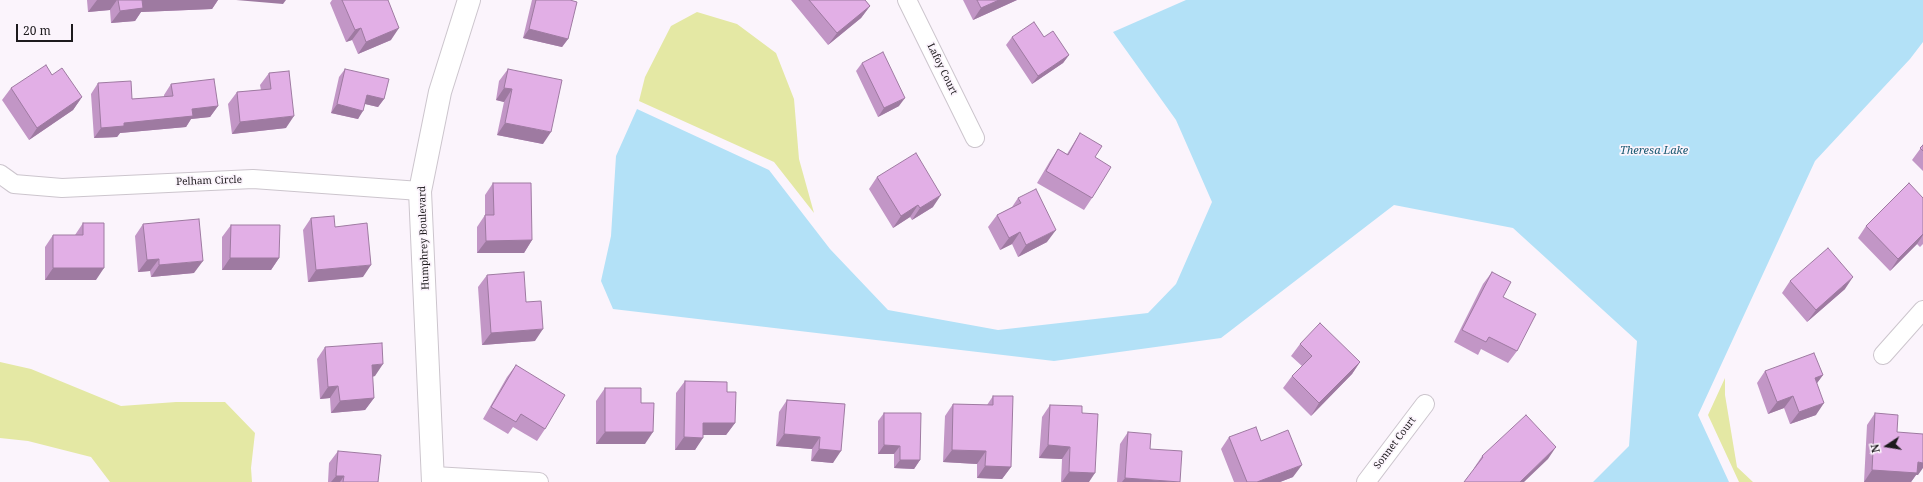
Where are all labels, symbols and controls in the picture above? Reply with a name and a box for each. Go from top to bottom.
scale bar [18,16,75,42]
text: 20 m [23,22,51,39]
street label: Lafoy Court [924,41,960,97]
water label: Theresa Lake [1620,144,1688,158]
street label: Pelham Circle [176,174,242,188]
street label: Humphrey Boulevard [416,186,432,290]
street label: Sonnet Court [1372,415,1418,471]
north arrow [1867,426,1907,466]
text: N [1867,443,1883,454]

